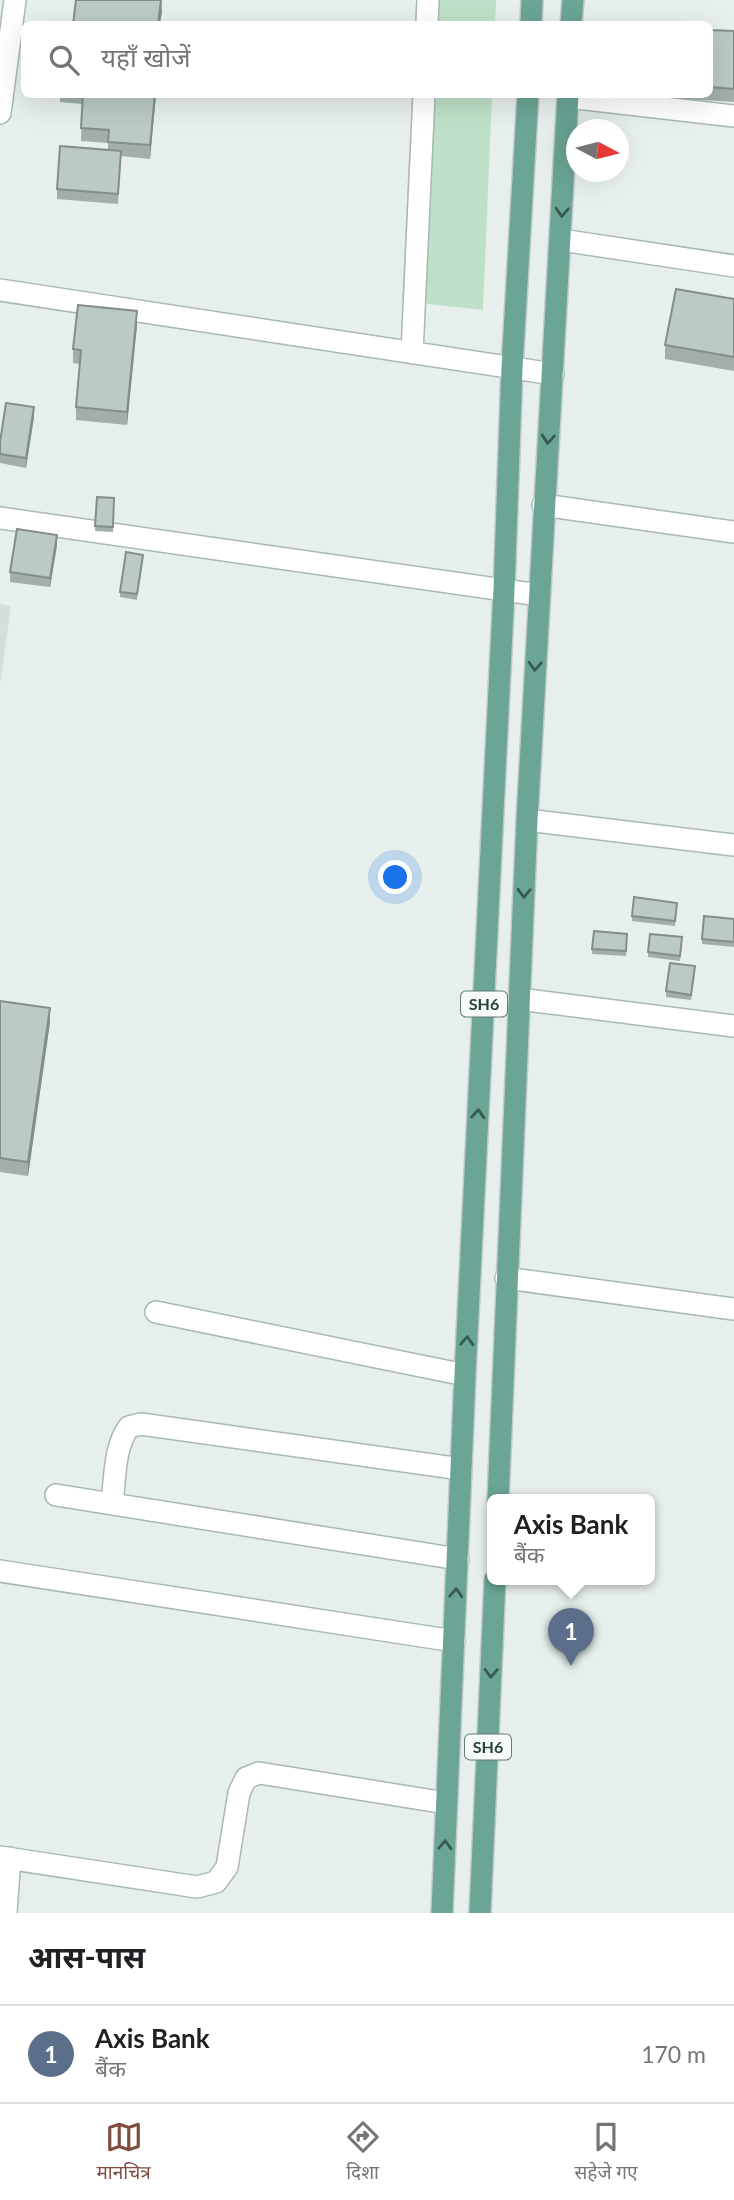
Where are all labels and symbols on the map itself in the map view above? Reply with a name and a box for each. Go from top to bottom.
north arrow [566,119,629,182]
one-way arrow [555,206,570,217]
one-way arrow [541,433,556,444]
one-way arrow [528,661,543,672]
your location [378,860,412,894]
one-way arrow [516,888,531,899]
road number: SH6 [461,992,507,1016]
one-way arrow [471,1108,486,1119]
one-way arrow [459,1336,474,1347]
one-way arrow [448,1587,463,1598]
pin: 1 [548,1608,594,1666]
one-way arrow [484,1668,499,1679]
road number: SH6 [465,1735,511,1760]
one-way arrow [437,1839,452,1850]

